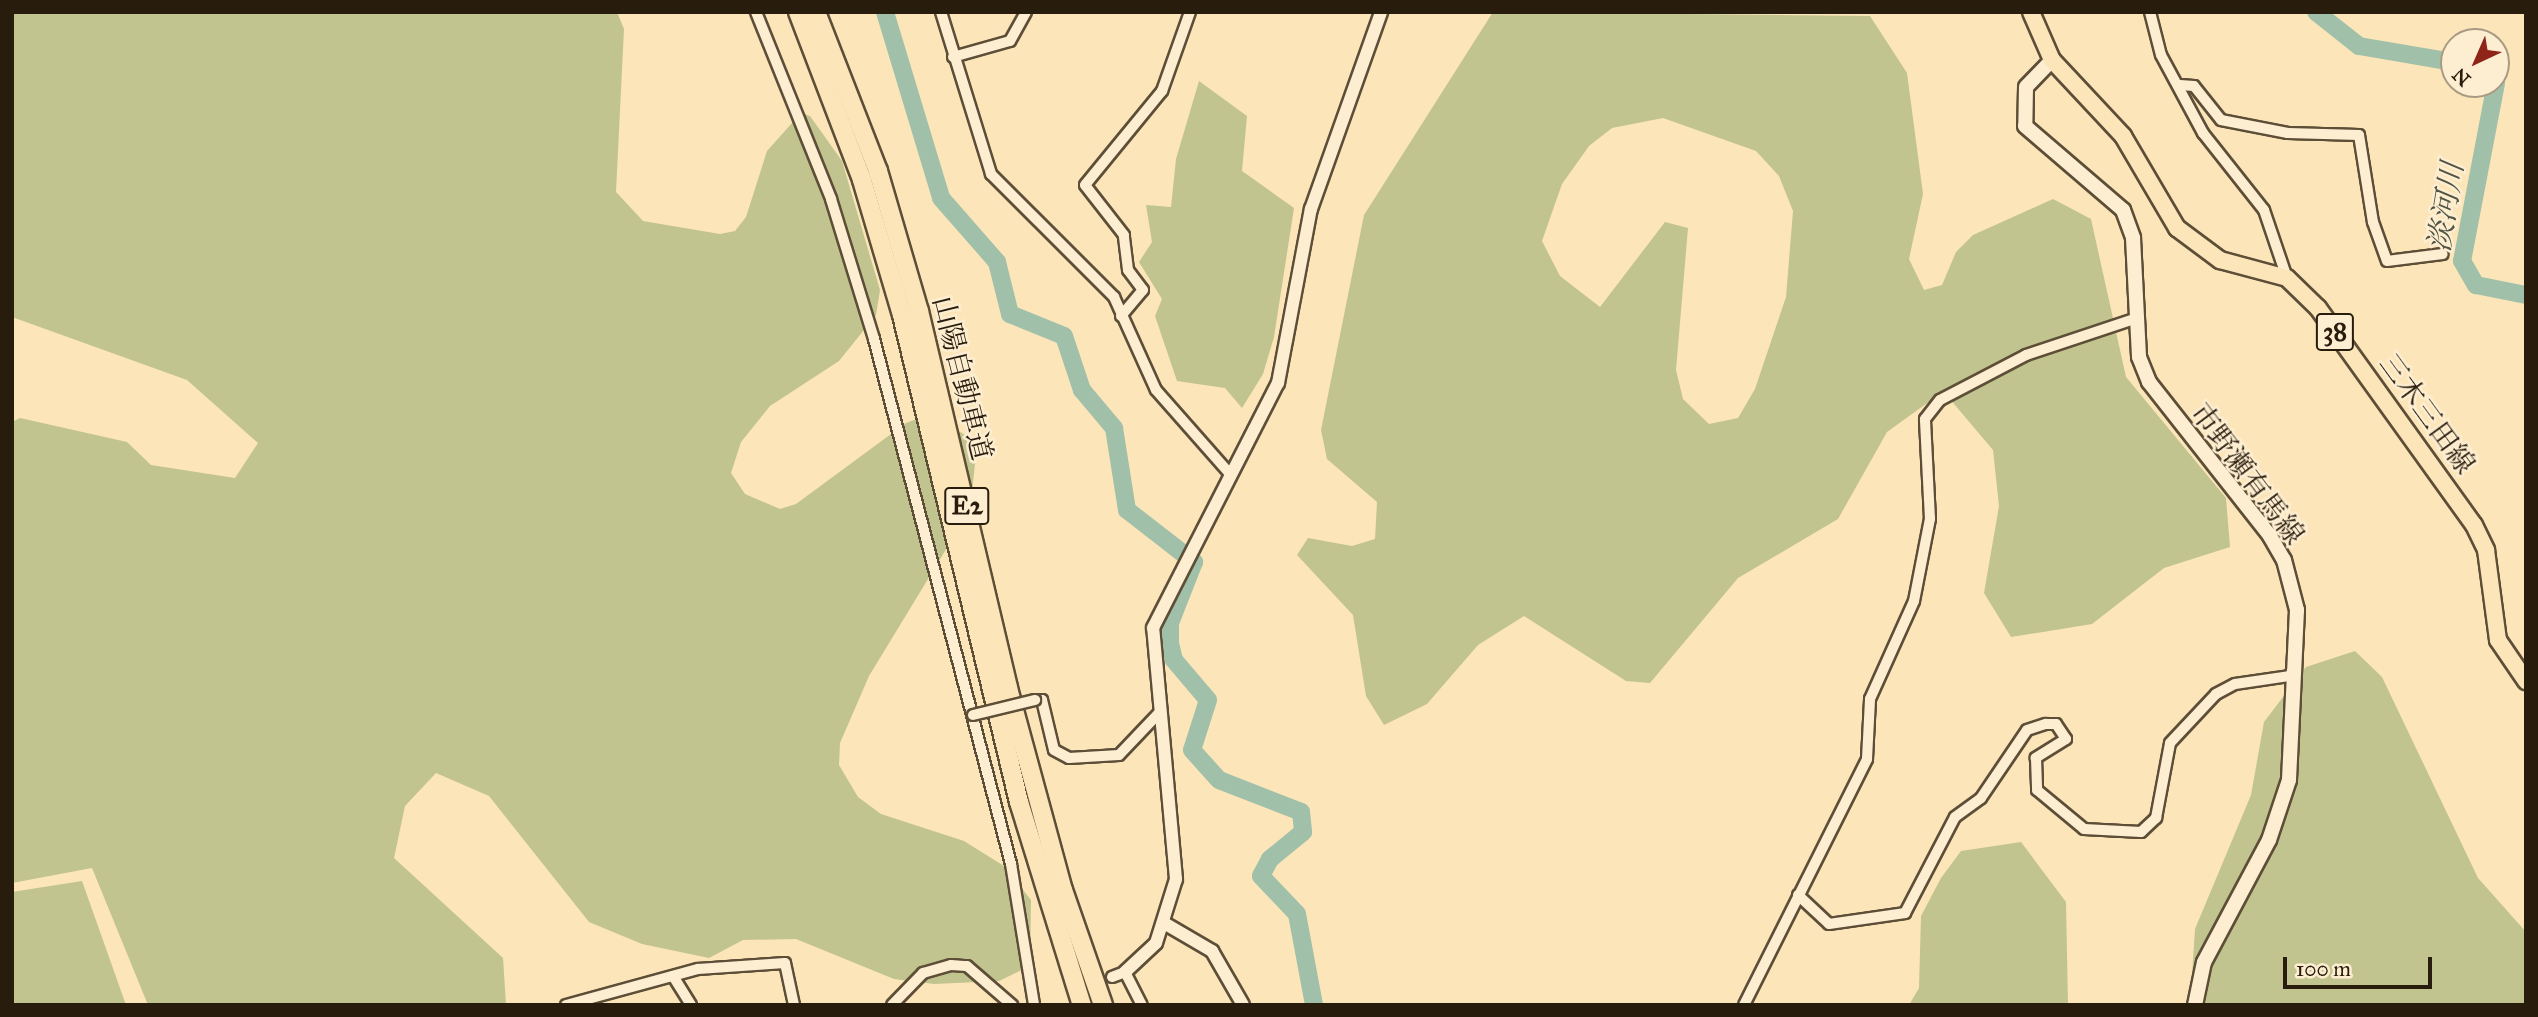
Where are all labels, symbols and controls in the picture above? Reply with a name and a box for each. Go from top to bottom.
north arrow [2440,28,2510,98]
text: N [2448,63,2475,91]
water label: 淡河川 [2421,160,2471,254]
street label: 山陽自動車道 [925,292,999,464]
road number: 38 [2316,310,2354,354]
street label: 三木三田線 [2372,347,2482,481]
street label: 市野瀬有馬線 [2183,397,2311,551]
road number: E2 [944,484,990,528]
scale bar [2286,944,2435,988]
text: 100 m [2296,956,2351,982]

